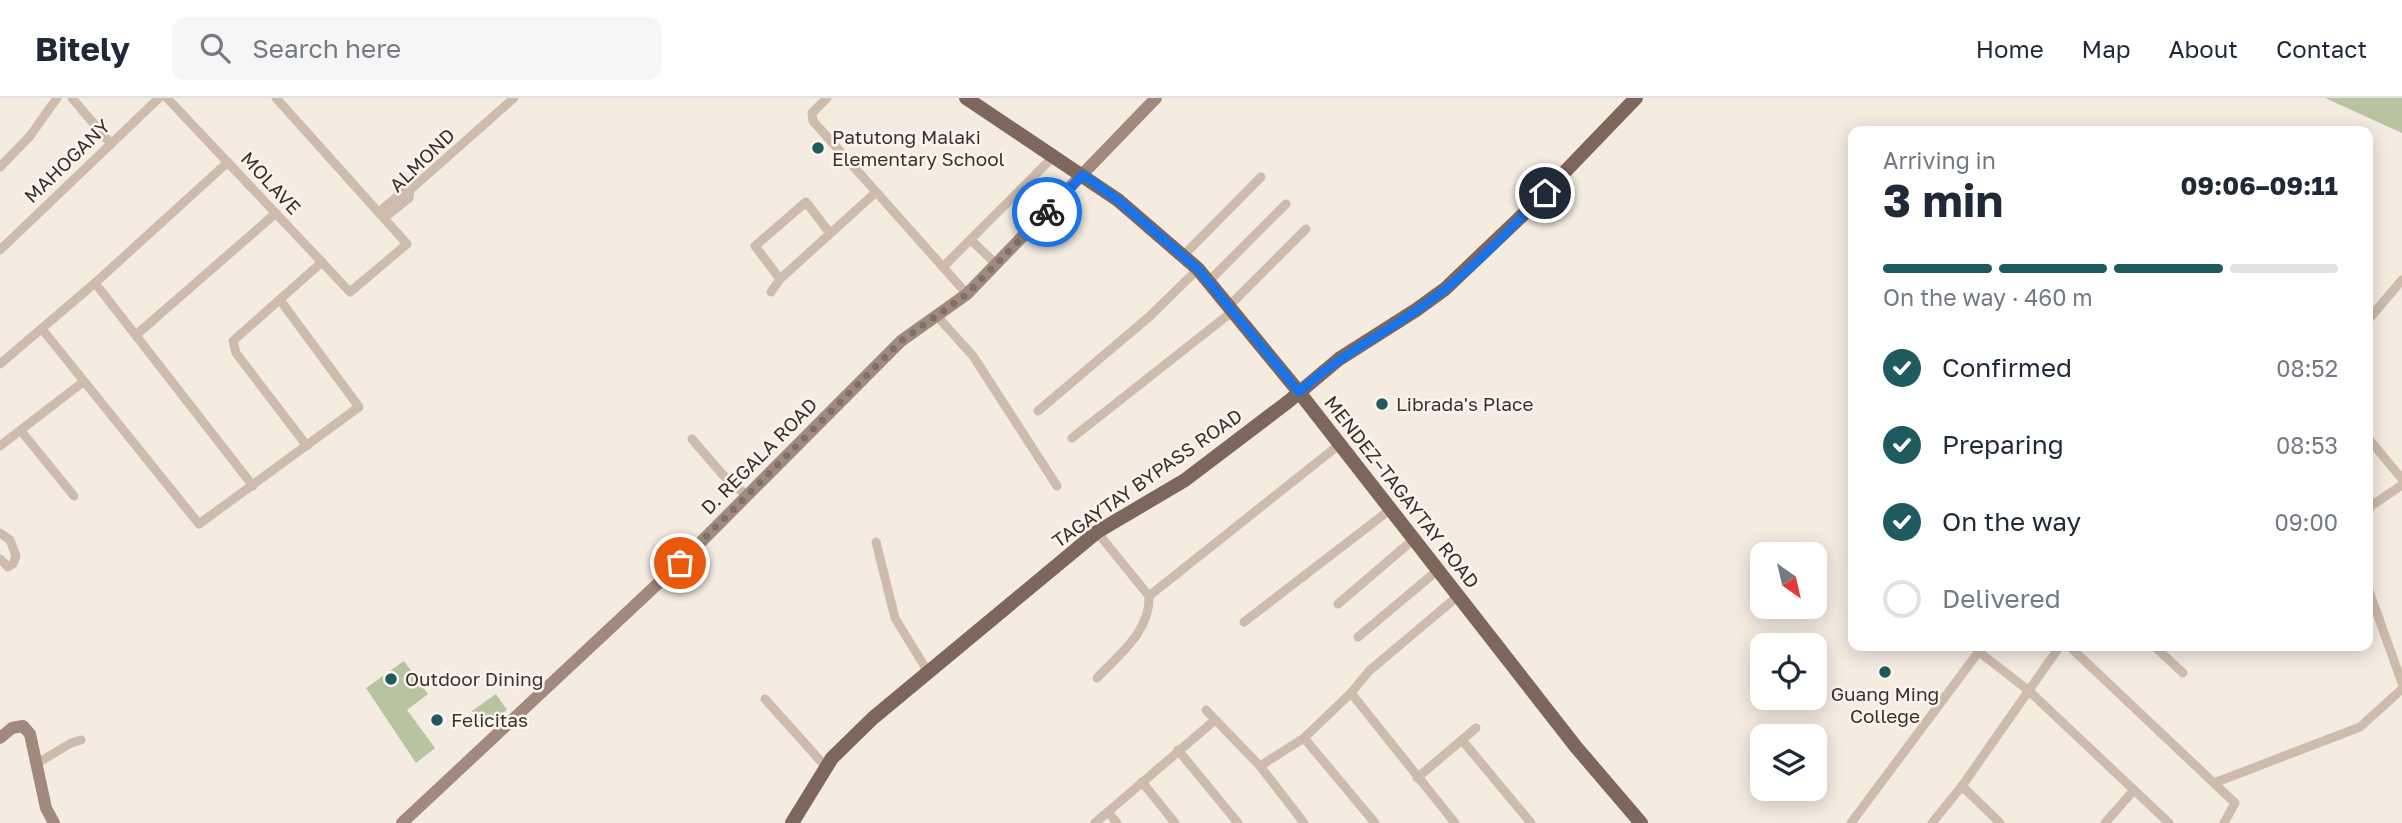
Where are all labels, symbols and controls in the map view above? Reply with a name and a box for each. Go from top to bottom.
search box [172,17,662,80]
text: Bitely [35,29,130,68]
icon: search [196,29,234,67]
text: Search here [252,33,401,64]
text: Home [1976,34,2044,63]
text: Map [2082,34,2131,63]
text: About [2169,34,2238,63]
text: Contact [2276,34,2367,63]
street label: MAHOGANY [19,114,114,207]
street label: ALMOND [384,123,459,196]
place label: Patutong Malaki Elementary School [832,125,1005,170]
marker: Patutong Malaki Elementary School [810,140,826,156]
text: Arriving in [1883,146,1996,174]
street label: MOLAVE [237,147,306,219]
pin [1515,163,1575,223]
text: 09:06–09:11 [2181,170,2338,201]
text: 3 min [1883,172,2003,227]
icon: home [1526,174,1564,212]
courier [1012,177,1082,247]
icon: bike [1028,193,1066,231]
text: On the way · 460 m [1883,283,2093,311]
icon: check [1883,349,1921,387]
text: Confirmed [1942,352,2072,383]
text: 08:52 [2276,354,2338,382]
street label: MENDEZ–TAGAYTAY ROAD [1320,391,1485,593]
place label: Librada's Place [1396,392,1533,415]
street label: D. REGALA ROAD [696,393,822,519]
marker: Librada's Place [1374,396,1390,412]
street label: TAGAYTAY BYPASS ROAD [1047,403,1246,552]
icon: check [1883,426,1921,464]
text: Preparing [1942,429,2064,460]
text: 08:53 [2276,431,2338,459]
icon: check [1883,503,1921,541]
text: On the way [1942,506,2081,537]
text: 09:00 [2274,508,2338,536]
pin [650,533,710,593]
north arrow [1750,542,1827,620]
map controls [1750,542,1827,801]
icon: bag [661,544,699,582]
text: Delivered [1942,583,2061,614]
button: locate [1750,633,1827,710]
marker: Guang Ming College [1877,664,1893,680]
place label: Outdoor Dining [405,667,543,690]
marker: Outdoor Dining [383,671,399,687]
place label: Guang Ming College [1831,682,1939,727]
place label: Felicitas [451,708,528,731]
marker: Felicitas [429,712,445,728]
button: layers [1750,724,1827,801]

